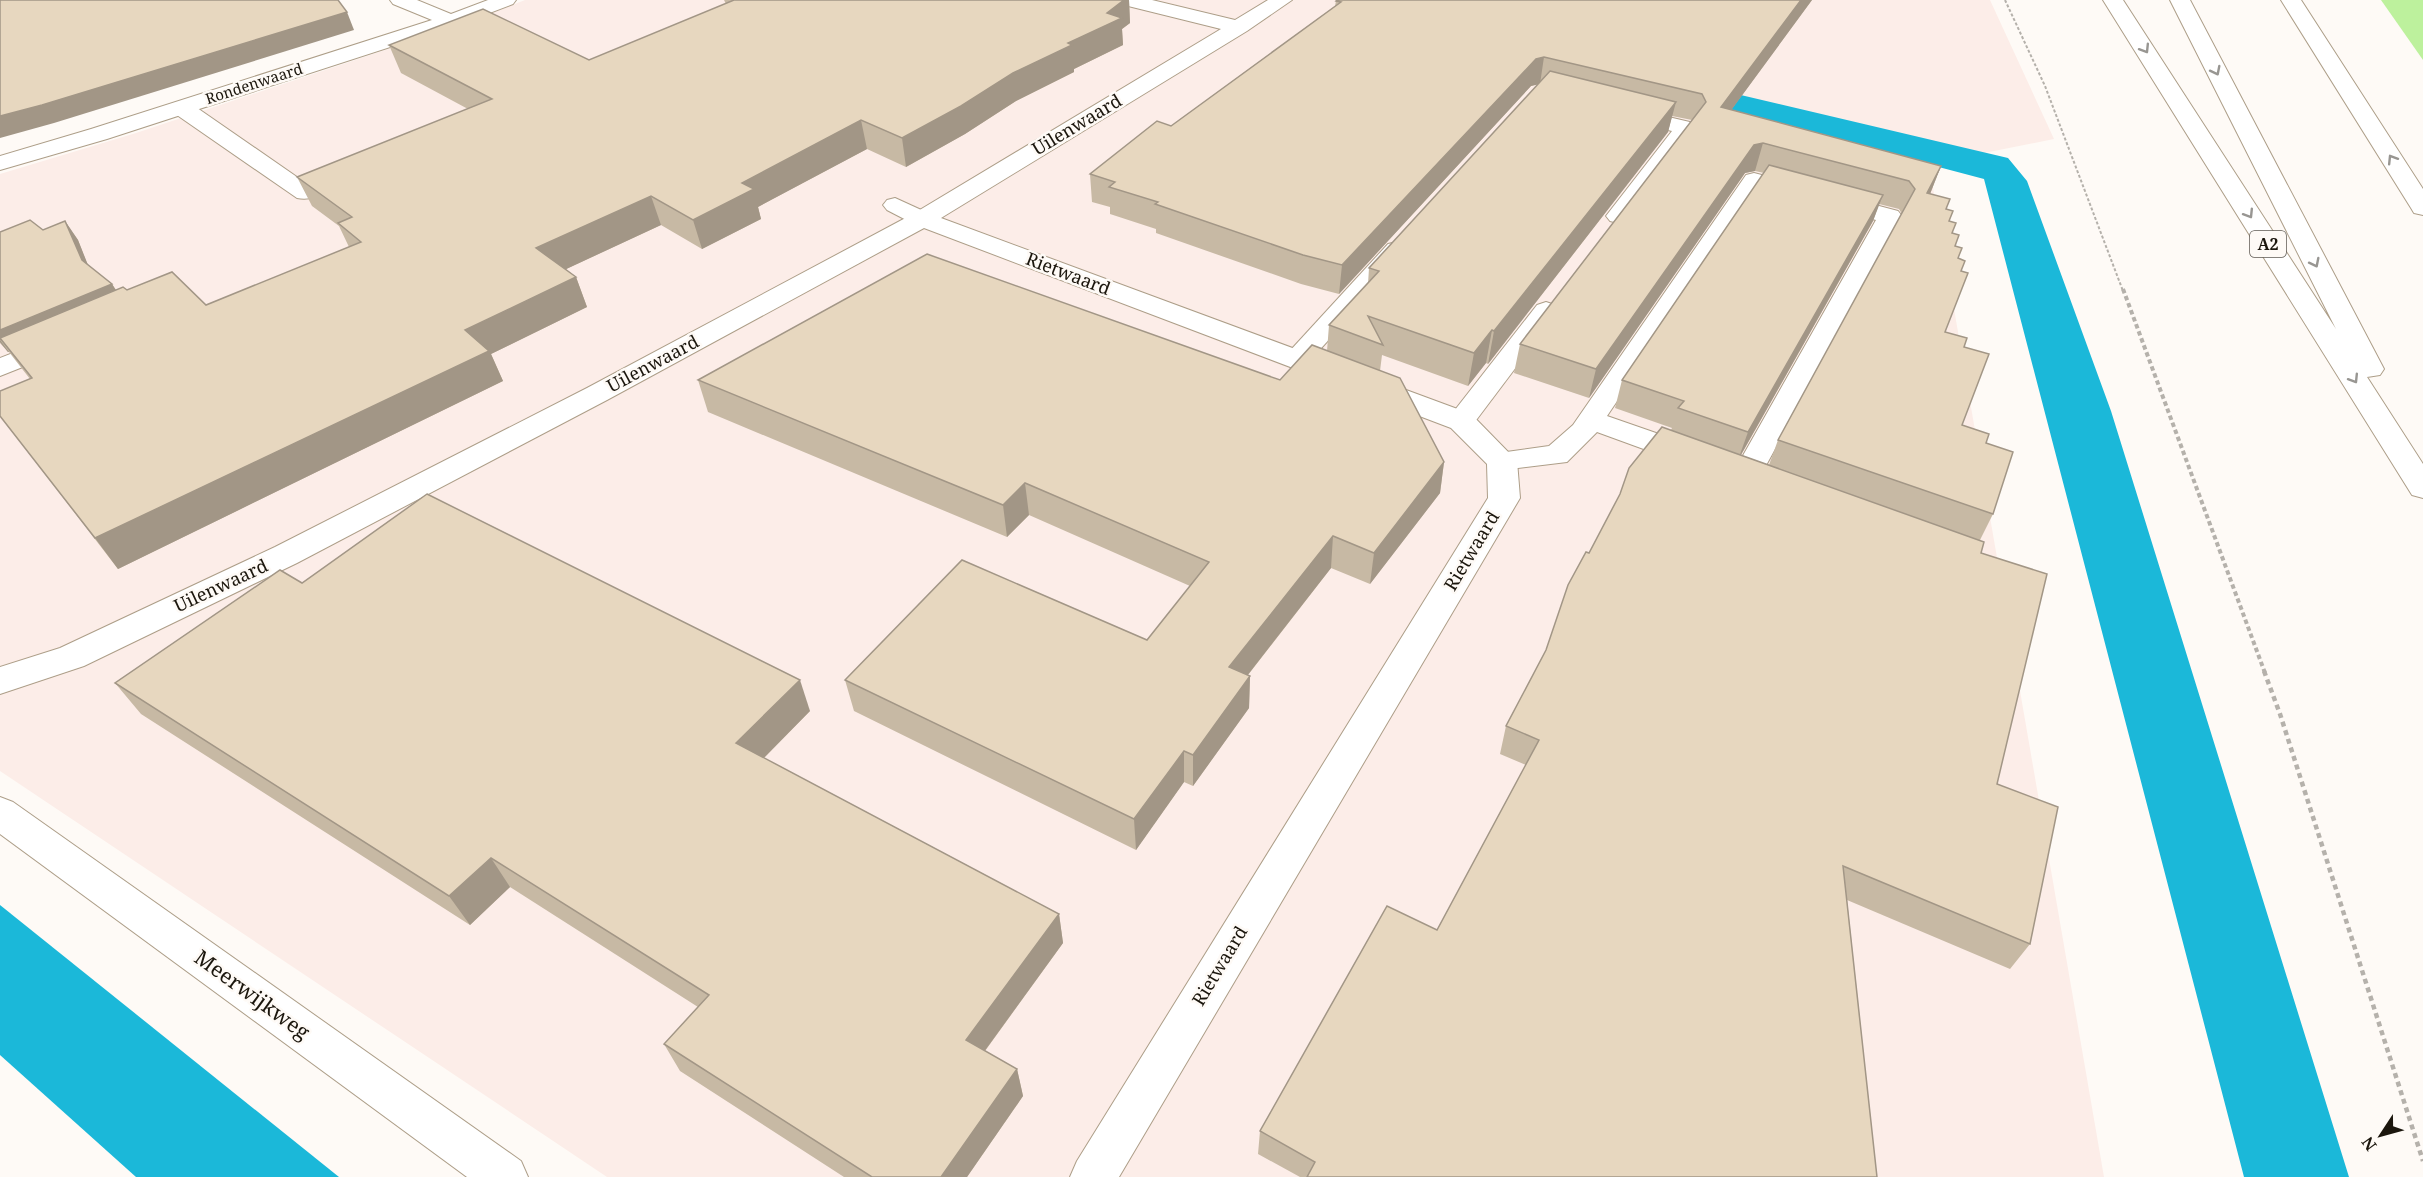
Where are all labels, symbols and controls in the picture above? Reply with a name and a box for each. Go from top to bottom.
one-way arrow [2137,43,2148,54]
street label: Rondenwaard [202,58,305,108]
one-way arrow [2209,64,2220,75]
street label: Uilenwaard [1027,88,1126,160]
one-way arrow [2388,154,2399,165]
one-way arrow [2242,208,2254,218]
road number: A2 [2250,231,2286,257]
street label: Rietwaard [1023,246,1114,300]
one-way arrow [2308,256,2319,267]
street label: Uilenwaard [602,329,703,397]
one-way arrow [2346,373,2358,383]
street label: Rietwaard [1438,506,1504,595]
street label: Uilenwaard [170,553,271,617]
street label: Rietwaard [1186,921,1252,1010]
street label: Meerwijkweg [189,943,316,1046]
north arrow [2351,1105,2411,1165]
text: N [2356,1132,2381,1155]

